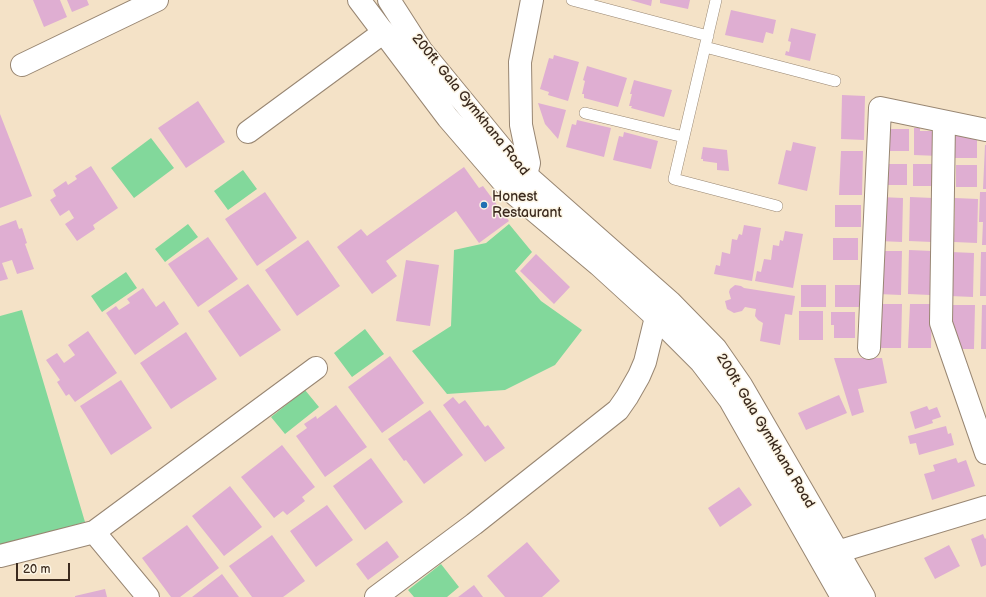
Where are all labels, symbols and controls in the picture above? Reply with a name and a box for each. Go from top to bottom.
street label: 200ft. Gala Gymkhana Road [408,31,532,179]
place label: Honest Restaurant [492,189,562,222]
marker: Honest Restaurant [479,200,489,210]
street label: 200ft. Gala Gymkhana Road [712,351,818,511]
scale bar [18,555,72,581]
text: 20 m [23,562,50,577]

